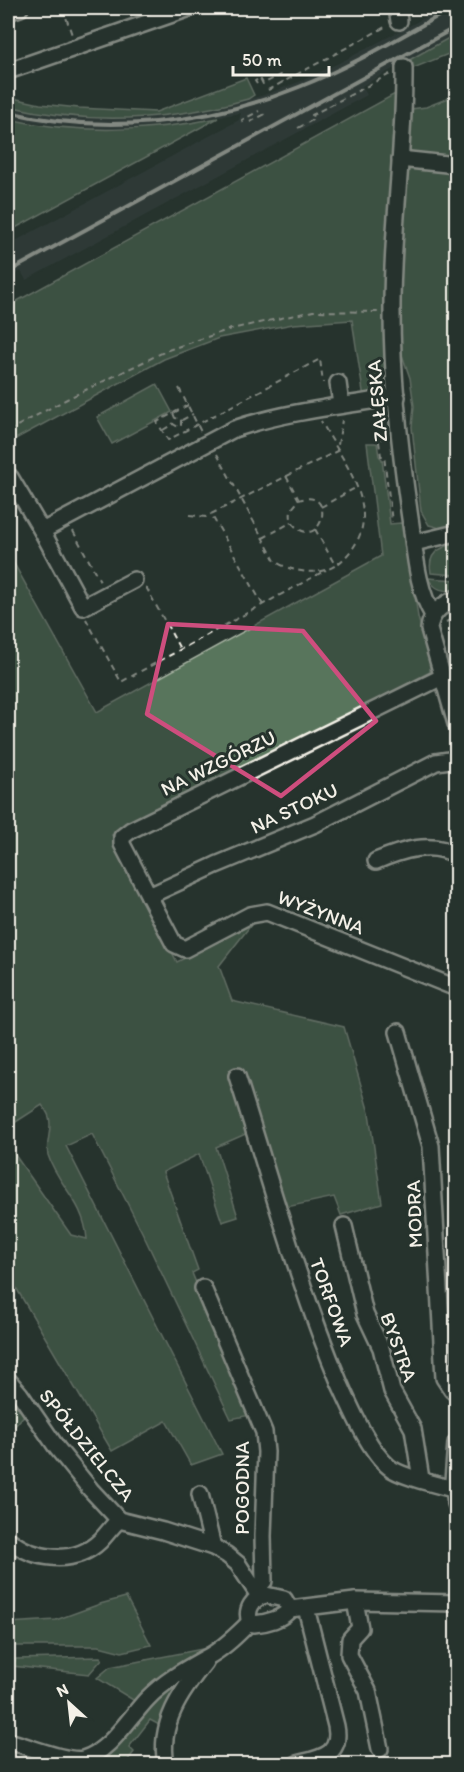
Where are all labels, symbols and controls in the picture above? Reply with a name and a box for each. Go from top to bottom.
scale bar [233,39,329,77]
text: 50 m [242,49,282,71]
street label: ZAŁĘSKA [361,359,393,443]
street label: NA WZGÓRZU [157,725,279,801]
street label: NA STOKU [246,777,342,839]
street label: WYŻYNNA [274,884,368,940]
street label: MODRA [401,1179,427,1248]
street label: TORFOWA [305,1254,359,1350]
street label: BYSTRA [375,1309,423,1385]
street label: SPÓŁDZIELCZA [34,1384,140,1506]
street label: POGODNA [230,1441,254,1535]
north arrow [39,1673,99,1733]
text: N [53,1679,72,1701]

